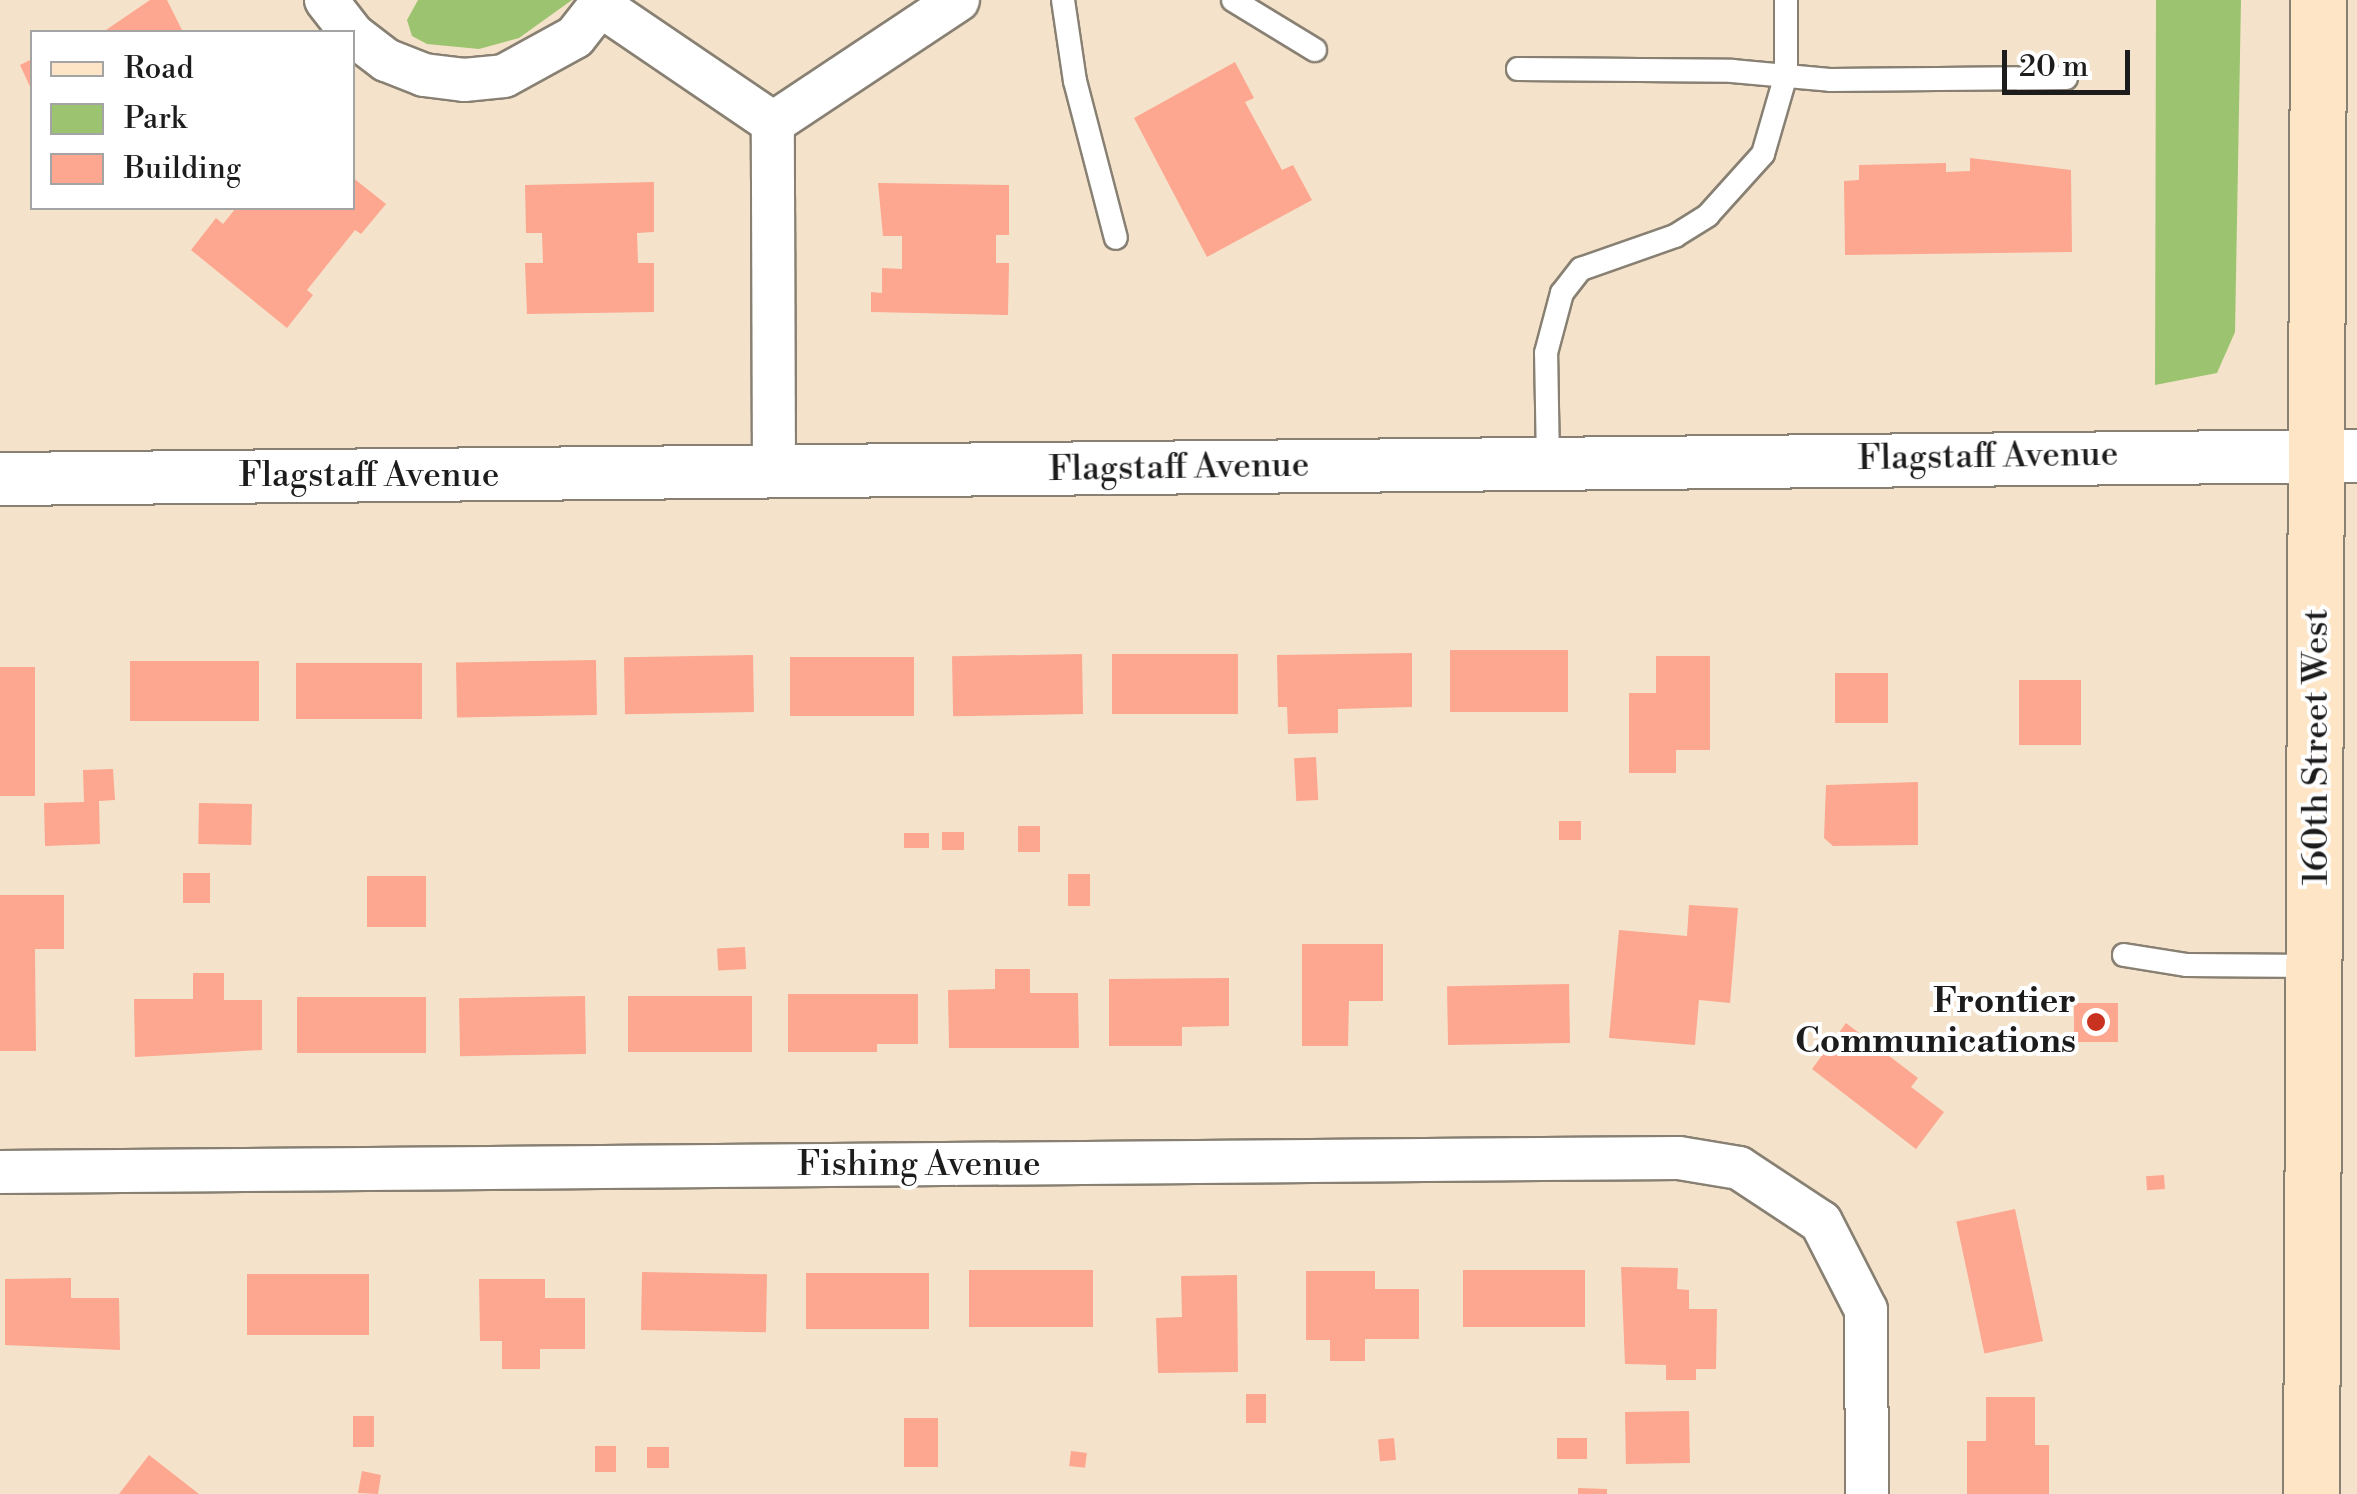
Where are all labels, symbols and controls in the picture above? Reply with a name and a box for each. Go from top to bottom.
legend [30,30,355,210]
scale bar [2007,30,2134,92]
text: 20 m [2019,48,2088,86]
text: Road [124,50,194,88]
text: Park [124,100,186,138]
text: Building [124,150,241,188]
street label: Flagstaff Avenue [1857,434,2119,480]
street label: Flagstaff Avenue [1048,445,1310,491]
street label: Flagstaff Avenue [239,455,499,497]
street label: 160th Street West [2296,609,2338,885]
place label: Frontier Communications [1795,981,2076,1063]
marker: Frontier Communications [2085,1011,2107,1033]
street label: Fishing Avenue [797,1144,1041,1186]

